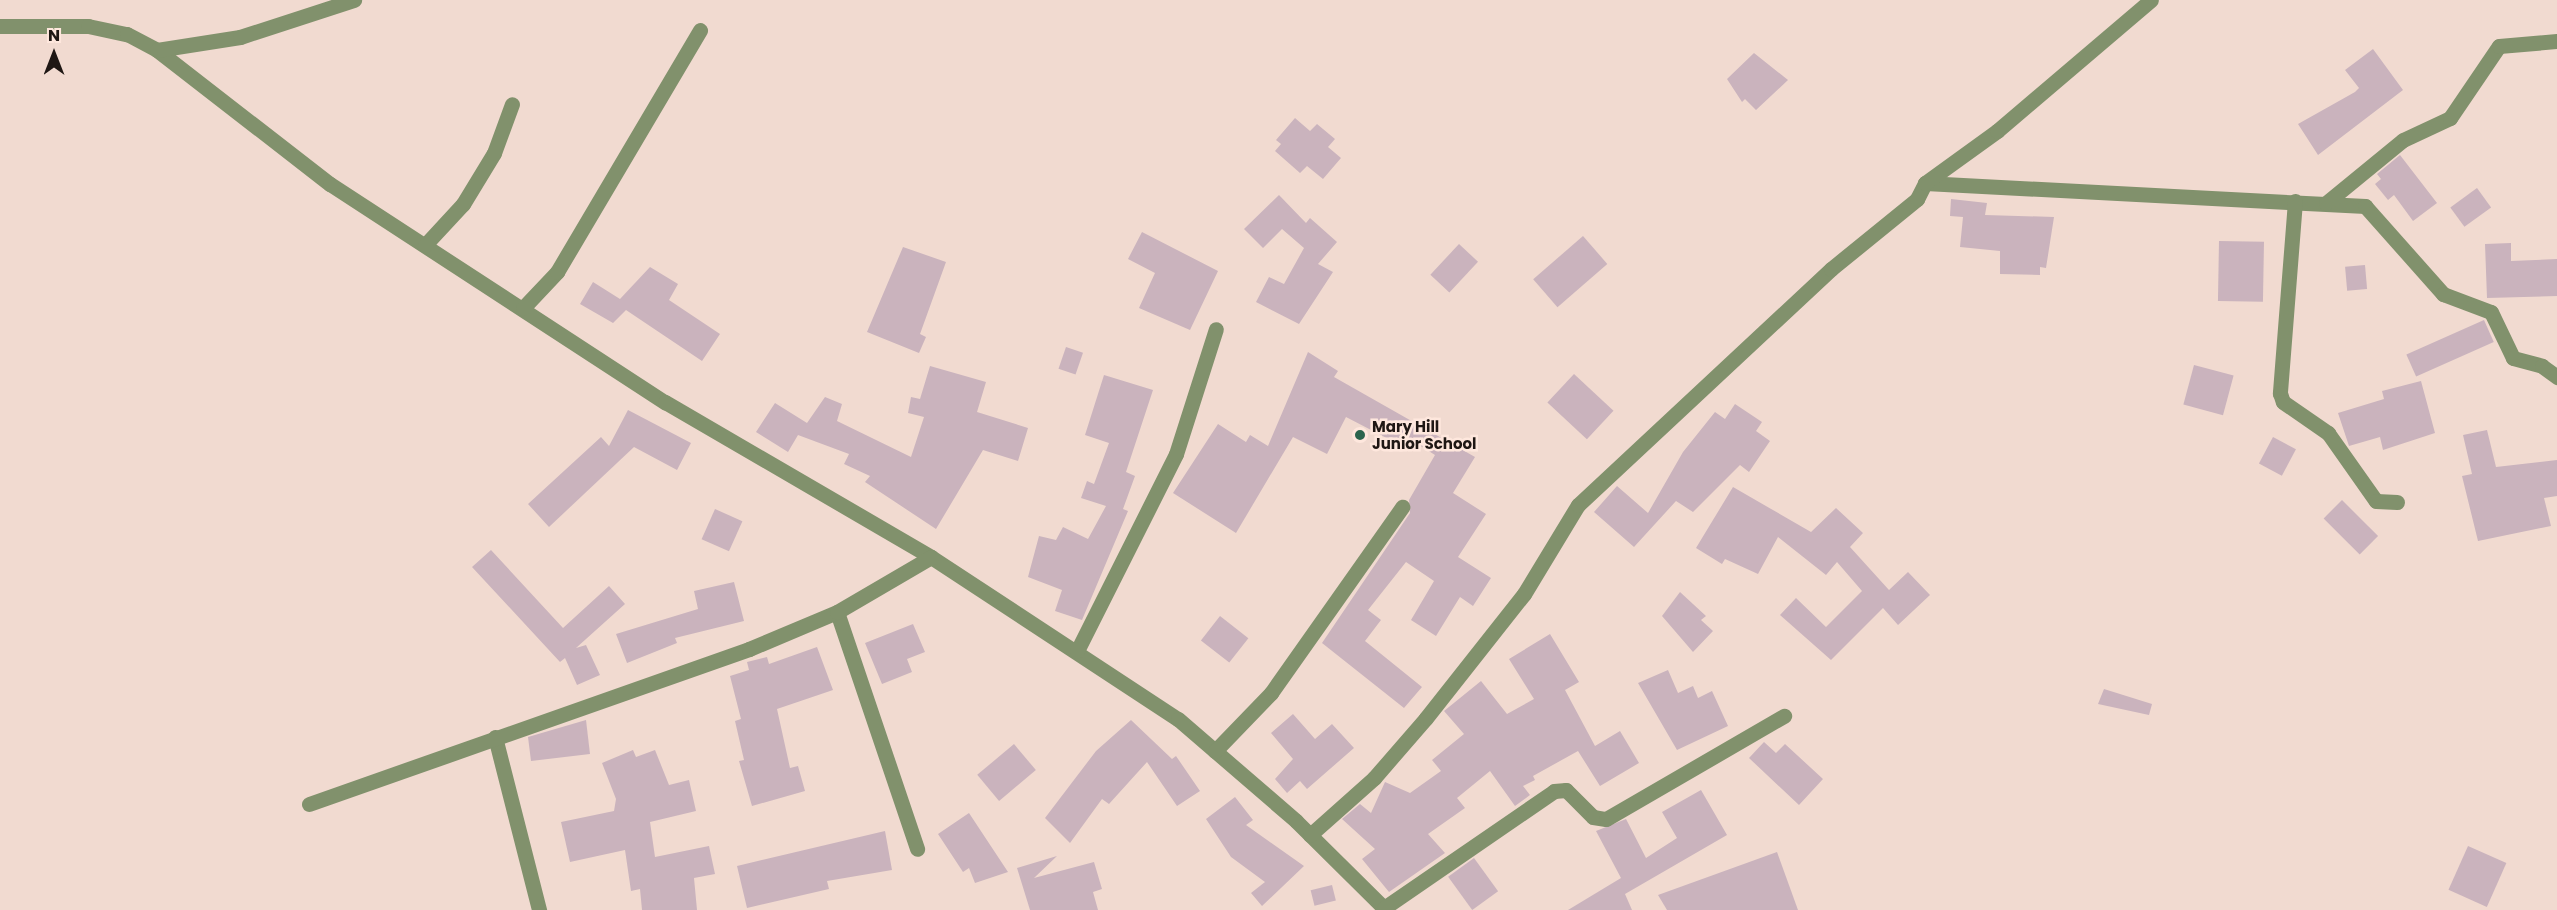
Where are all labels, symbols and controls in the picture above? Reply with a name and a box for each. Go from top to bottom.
north arrow [24,24,84,84]
text: N [48,24,60,47]
place label: Mary Hill Junior School [1372,417,1476,452]
marker: Mary Hill Junior School [1353,428,1367,442]

